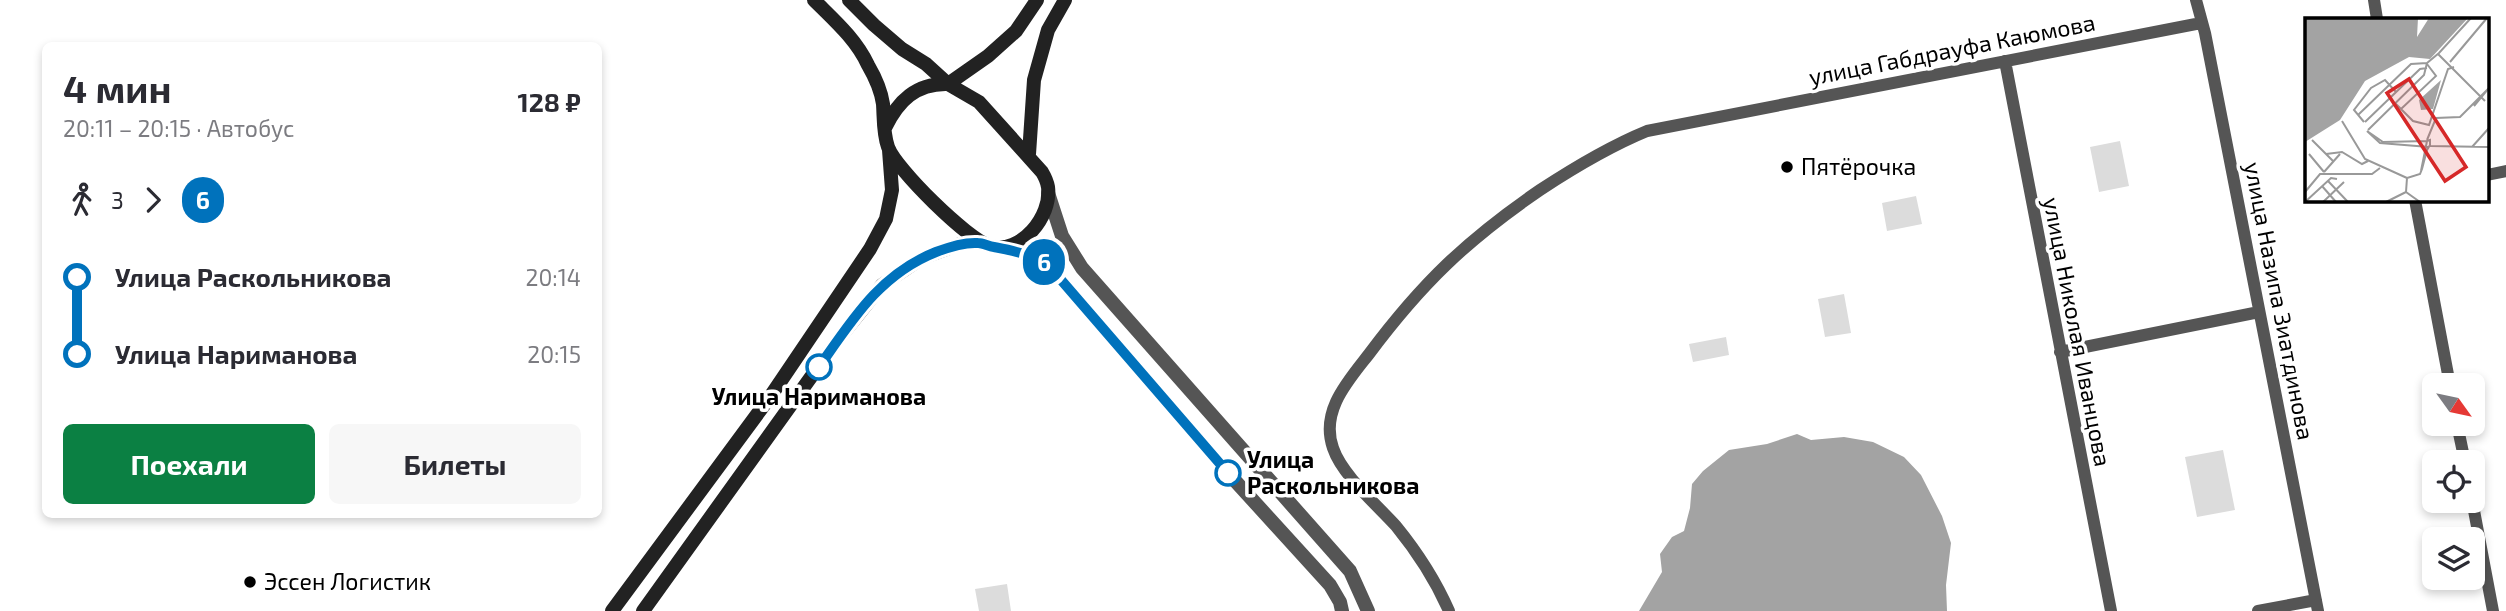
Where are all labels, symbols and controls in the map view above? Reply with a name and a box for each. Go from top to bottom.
street label: улица Габдрауфа Каюмова [1806,8,2098,92]
inset map [2305,18,2488,201]
text: 4 мин [63,65,171,111]
text: 128 ₽ [517,86,581,117]
text: 20:11 – 20:15 · Автобус [63,114,294,142]
place label: Пятёрочка [1801,152,1916,180]
marker: Пятёрочка [1779,159,1795,175]
street label: улица Назипа Зиатдинова [2238,159,2321,442]
icon: walk [63,181,101,219]
icon: forward [134,181,172,219]
text: 6 [196,185,210,214]
text: 3 [111,186,124,214]
street label: улица Николая Иванцова [2037,195,2118,469]
line badge: 6 [1021,239,1067,285]
text: 6 [1037,247,1051,276]
text: Улица Раскольникова [115,261,392,292]
text: 20:14 [525,263,581,291]
text: Улица Нариманова [115,338,357,369]
text: 20:15 [527,340,581,368]
marker: Улица Нариманова [806,354,832,380]
north arrow [2422,373,2485,436]
map controls [2422,373,2485,590]
place label: Улица Нариманова [712,382,926,410]
button: Поехали [63,424,315,504]
button: Билеты [329,424,581,504]
place label: Улица Раскольникова [1247,445,1419,499]
button: locate [2422,450,2485,513]
marker: Улица Раскольникова [1215,460,1241,486]
button: layers [2422,527,2485,590]
place label: Эссен Логистик [264,567,431,595]
marker: Эссен Логистик [242,574,258,590]

